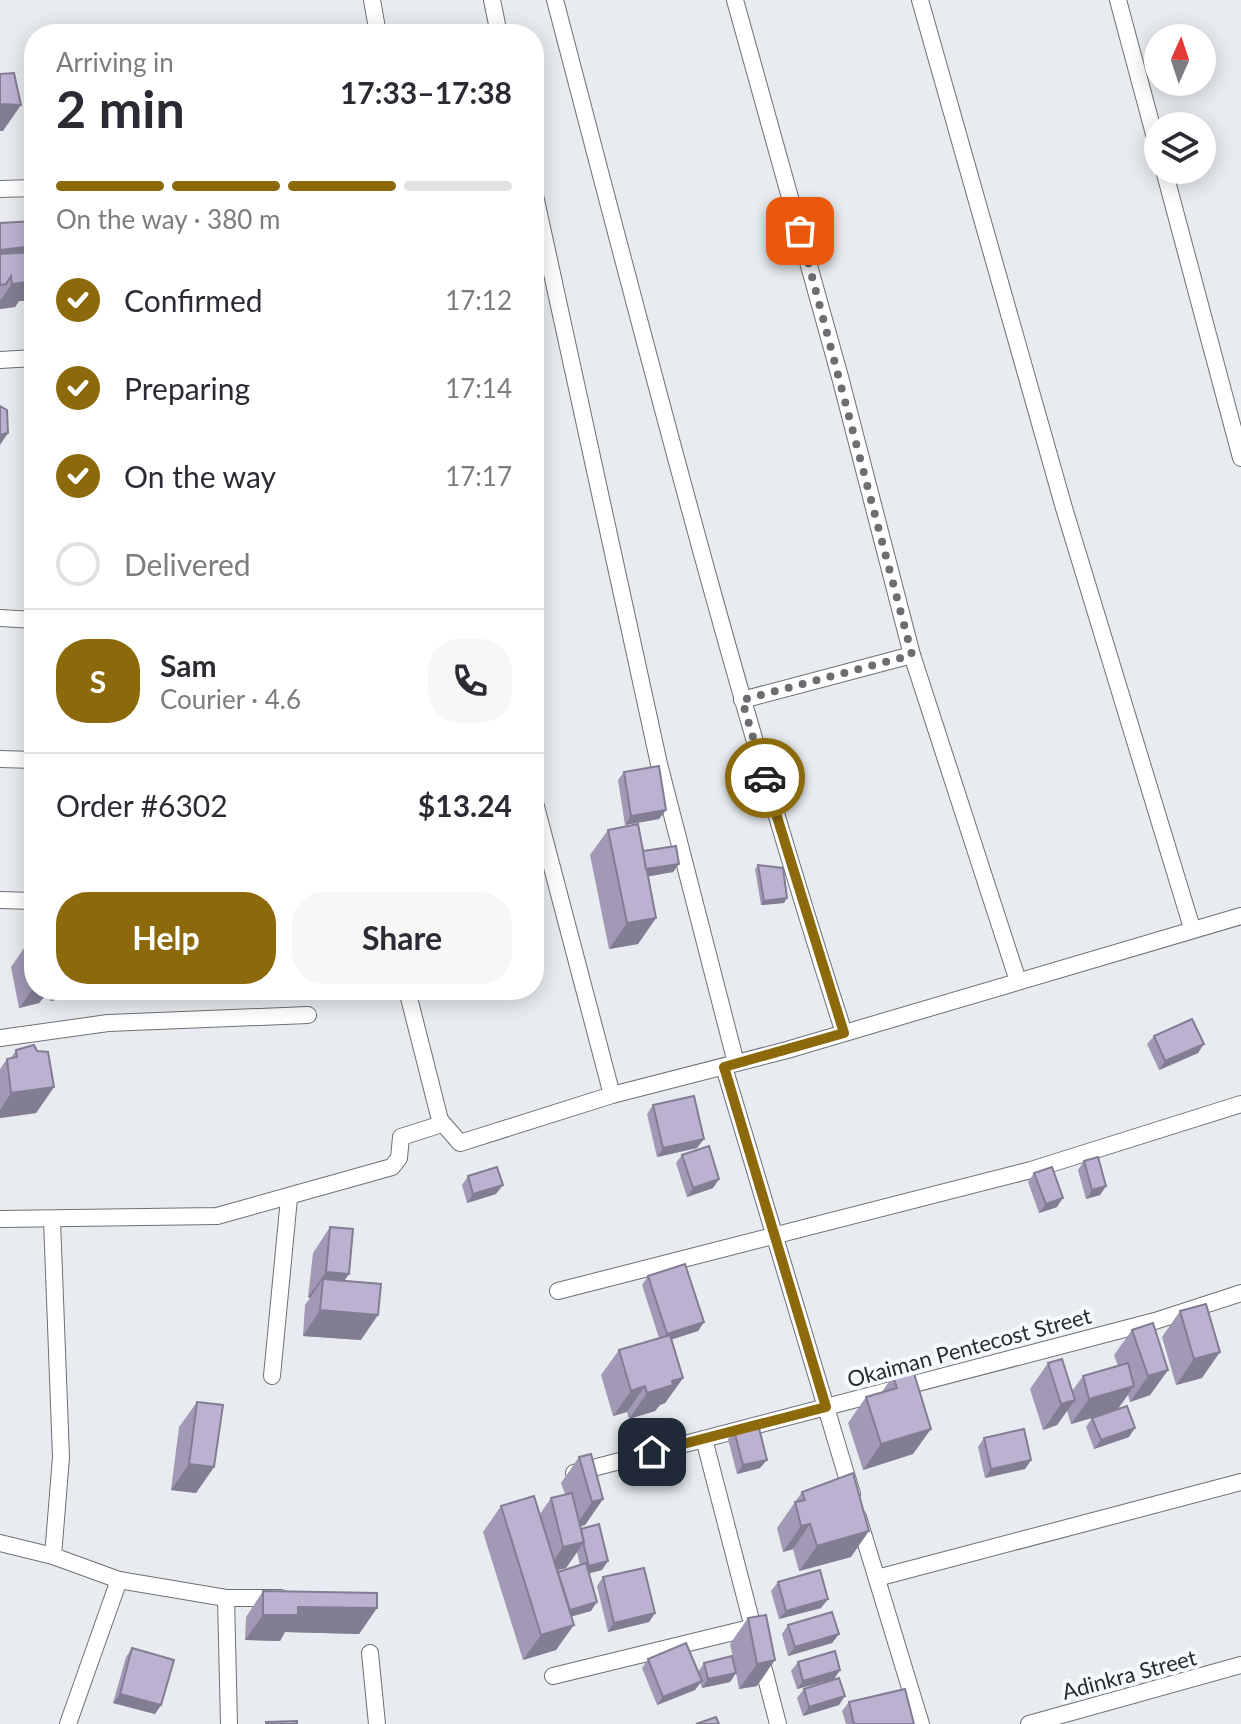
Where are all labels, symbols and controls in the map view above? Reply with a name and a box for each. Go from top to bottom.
north arrow [1144,24,1216,96]
map controls [1144,24,1216,184]
text: Arriving in [56,46,174,78]
text: 17:33–17:38 [340,74,512,110]
text: 2 min [56,77,185,139]
button: layers [1144,112,1216,184]
pin [766,197,834,265]
text: On the way · 380 m [56,203,280,235]
icon: bag [778,209,822,253]
icon: check [56,278,100,322]
text: Confirmed [124,282,263,318]
text: 17:12 [445,284,512,316]
icon: check [56,366,100,410]
text: Preparing [124,370,250,406]
text: 17:14 [445,372,512,404]
icon: check [56,454,100,498]
text: On the way [124,458,276,494]
text: 17:17 [445,460,512,492]
text: Delivered [124,546,251,582]
button: phone [428,639,512,723]
text: Sam [160,647,217,683]
text: S [90,663,106,699]
text: Courier · 4.6 [160,683,301,715]
courier [725,738,805,818]
icon: car [743,756,787,800]
text: Order #6302 [56,787,228,823]
text: $13.24 [418,787,512,823]
button: Help [56,892,276,984]
button: Share [292,892,512,984]
street label: Okaiman Pentecost Street [844,1301,1094,1393]
pin [618,1418,686,1486]
icon: home [630,1430,674,1474]
street label: Adinkra Street [1059,1643,1199,1705]

